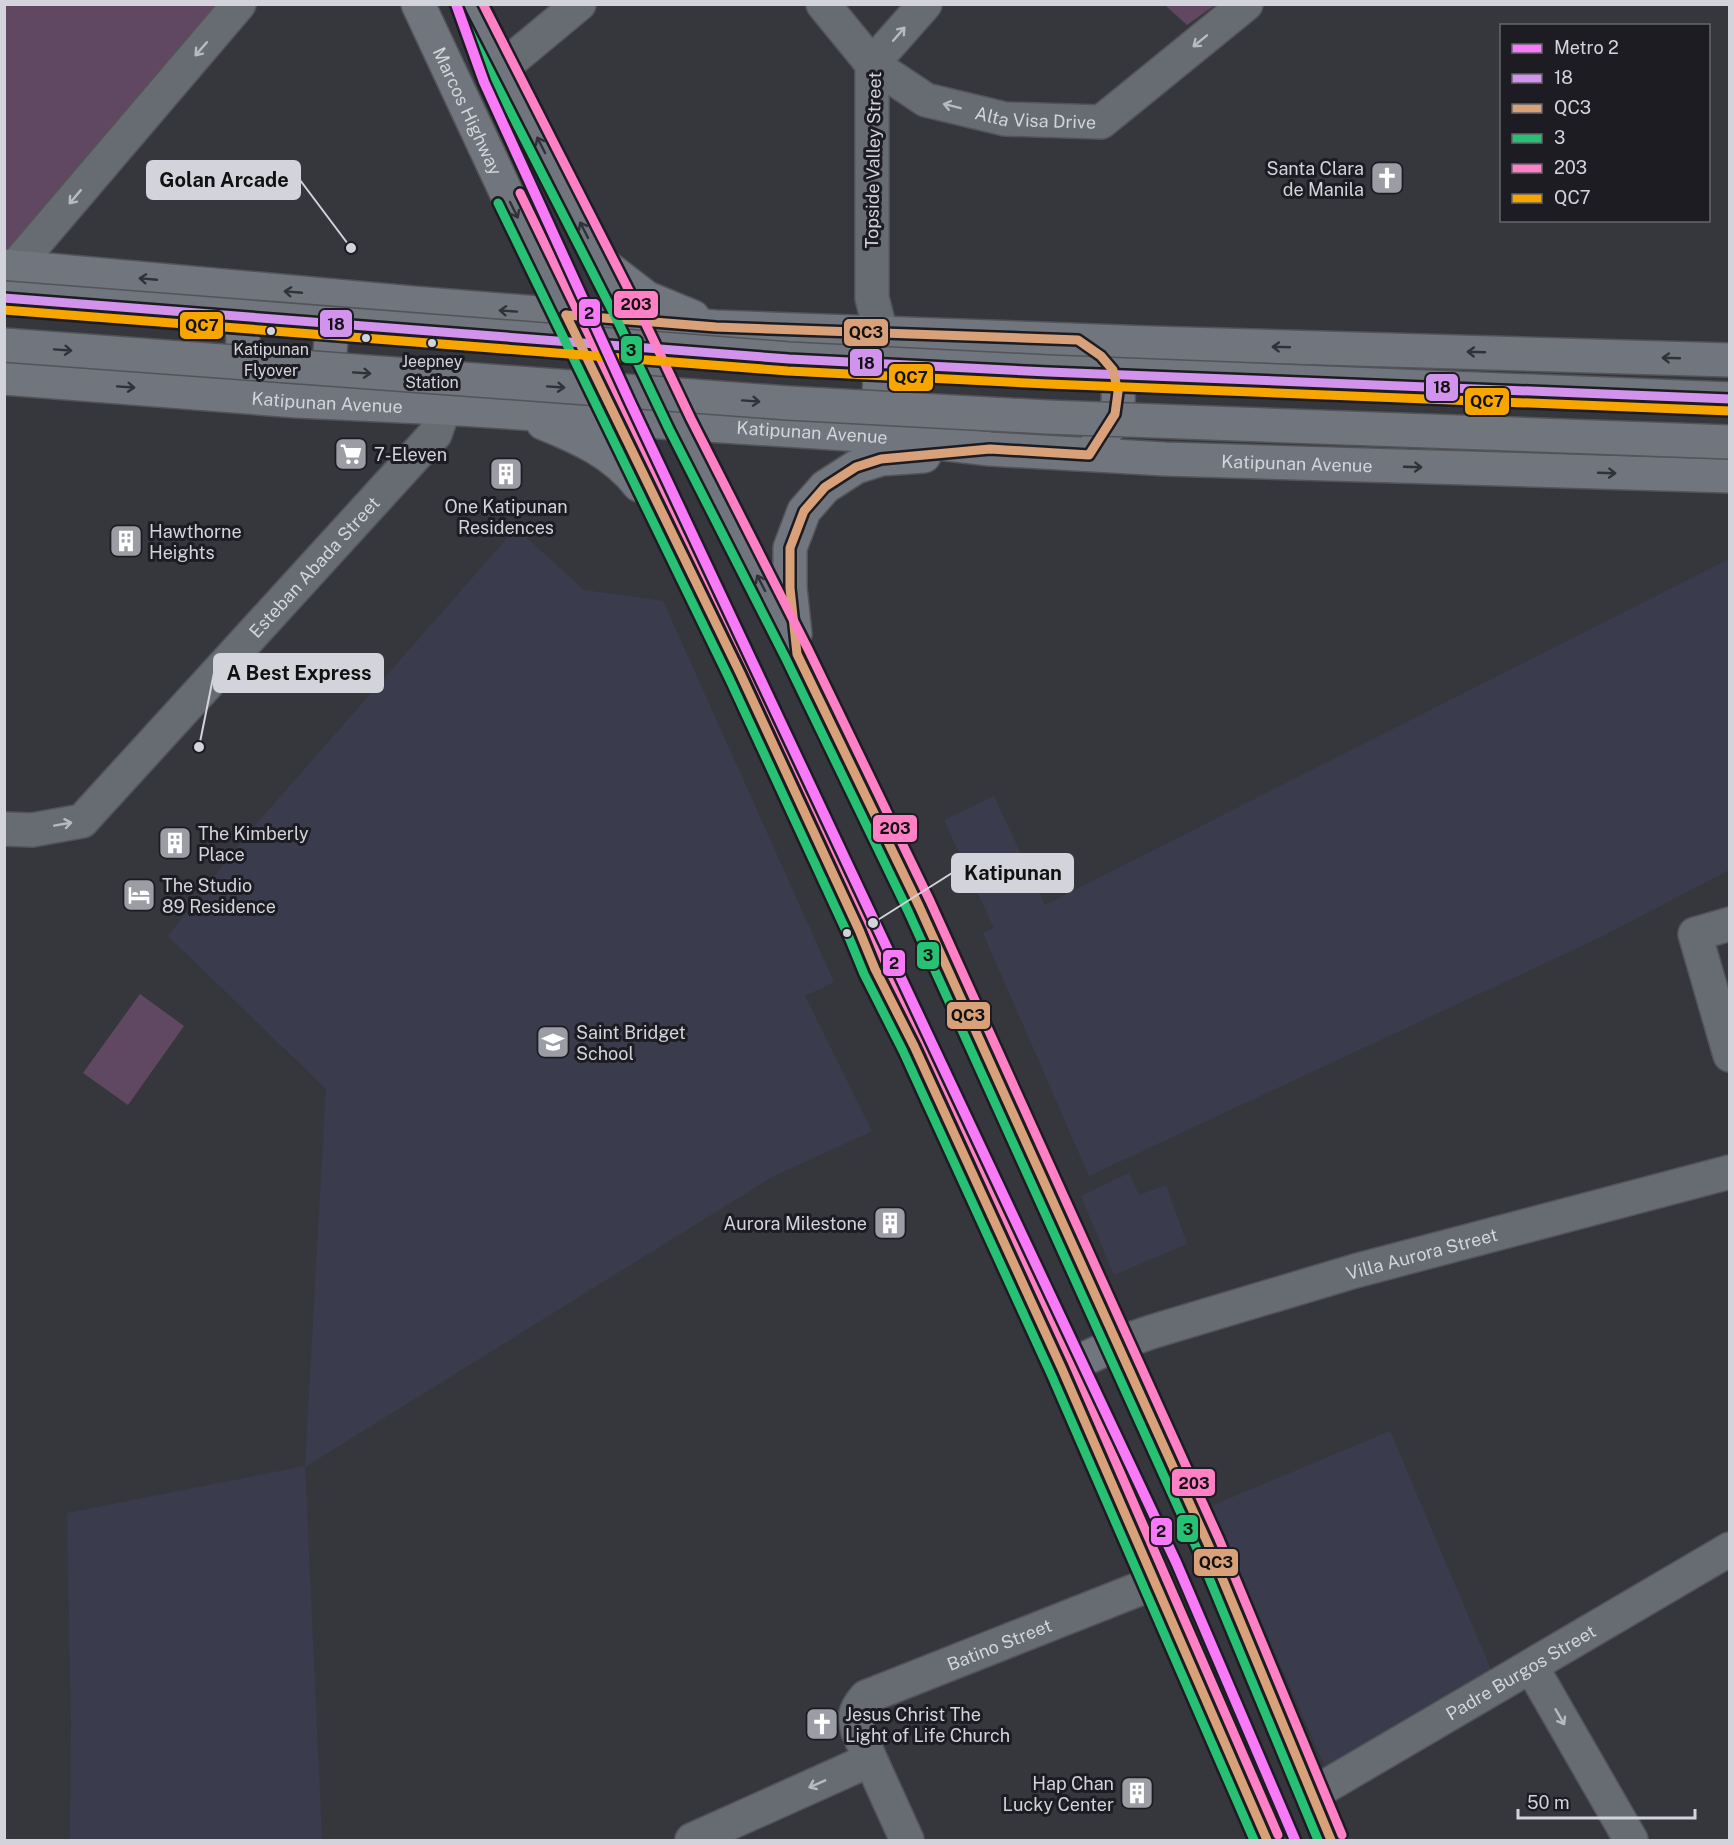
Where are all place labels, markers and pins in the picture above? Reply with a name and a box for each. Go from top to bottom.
place label: Santa Clara de Manila [1266,158,1364,200]
church icon: Santa Clara de Manila [1369,160,1405,196]
callout: Golan Arcade [147,161,300,199]
marker: Katipunan Flyover [265,325,277,337]
unlabelled marker [360,332,372,344]
marker: Jeepney Station [426,337,438,349]
place label: Katipunan Flyover [233,340,309,380]
place label: Jeepney Station [402,352,463,392]
supermarket icon: 7-Eleven [333,436,369,472]
place label: 7-Eleven [374,444,447,465]
building icon: One Katipunan Residences [488,456,524,492]
place label: One Katipunan Residences [444,496,568,538]
place label: Hawthorne Heights [149,521,242,563]
building icon: Hawthorne Heights [108,523,144,559]
callout: A Best Express [214,654,383,692]
place label: The Kimberly Place [198,823,309,865]
building icon: The Kimberly Place [157,825,193,861]
callout: Katipunan [952,854,1073,892]
place label: The Studio 89 Residence [162,875,276,917]
hotel icon: The Studio 89 Residence [121,877,157,913]
unlabelled marker [841,927,853,939]
place label: Saint Bridget School [576,1022,686,1064]
school or university icon: Saint Bridget School [535,1024,571,1060]
building icon: Aurora Milestone [872,1205,908,1241]
place label: Aurora Milestone [724,1213,867,1234]
place label: Jesus Christ The Light of Life Church [845,1704,1010,1746]
church icon: Jesus Christ The Light of Life Church [804,1706,840,1742]
place label: Hap Chan Lucky Center [1003,1773,1114,1815]
building icon: Hap Chan Lucky Center [1119,1775,1155,1811]

